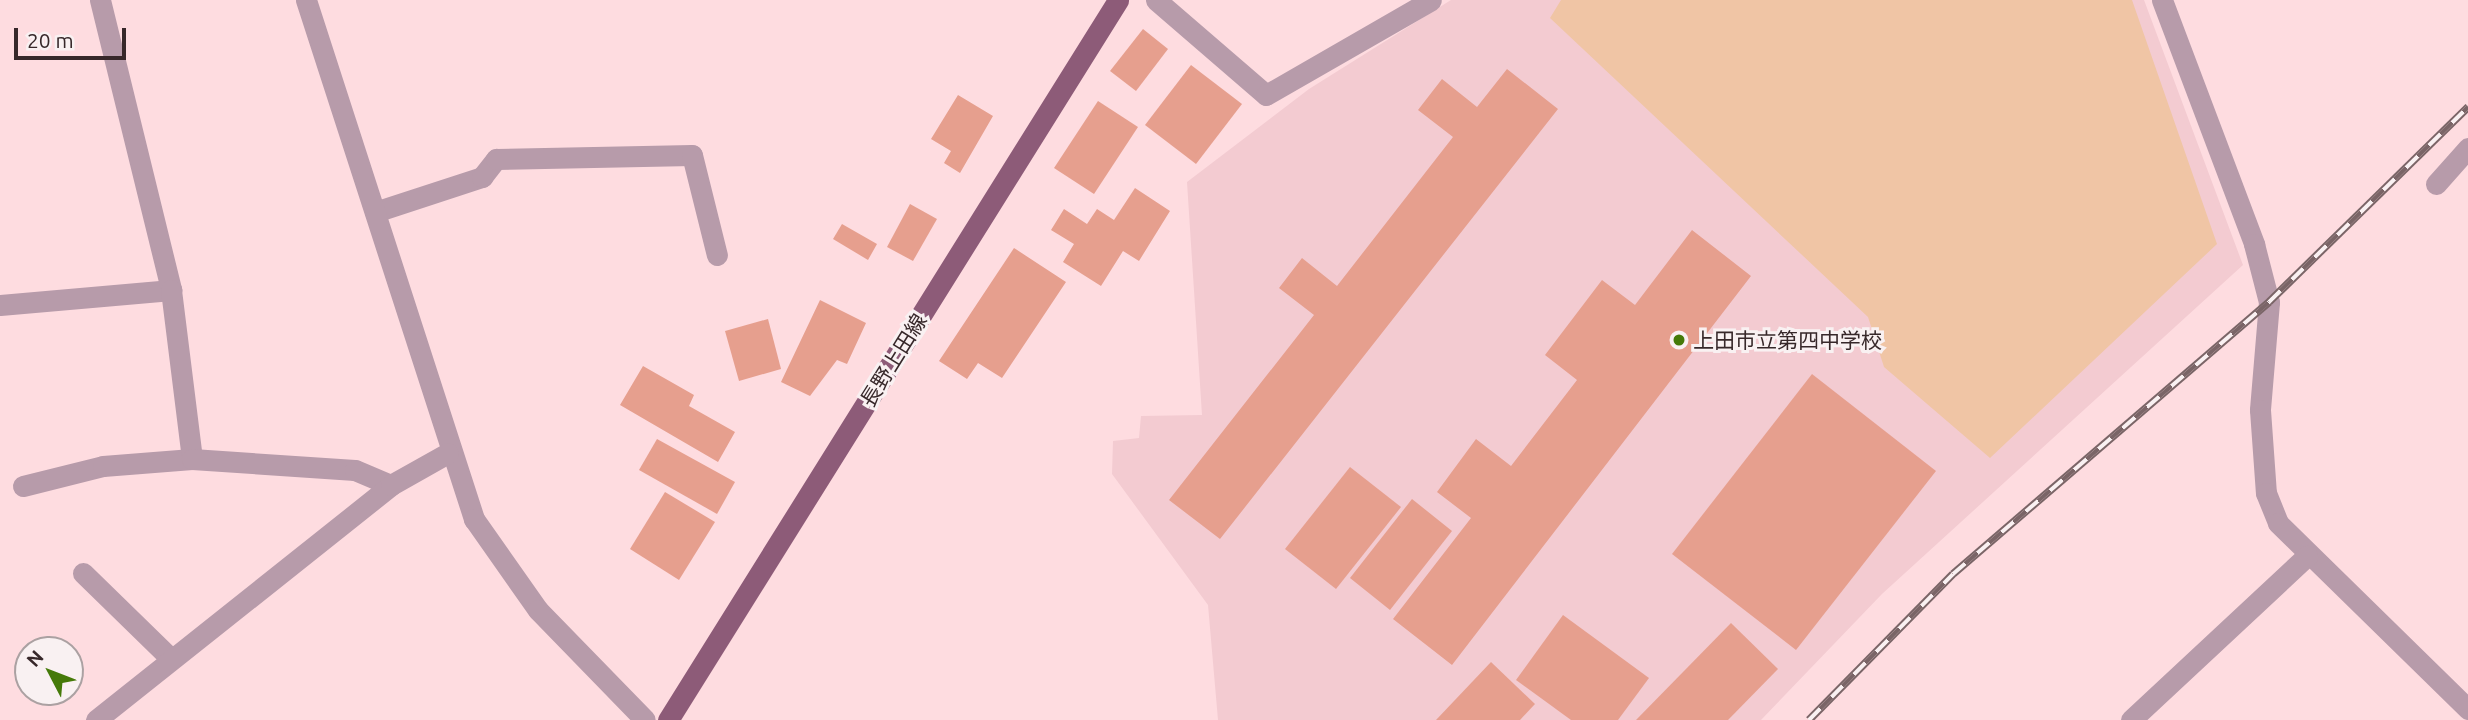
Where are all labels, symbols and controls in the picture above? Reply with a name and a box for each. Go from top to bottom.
scale bar [18,14,130,58]
text: 20 m [27,28,74,52]
street label: 長野上田線 [854,309,932,411]
place label: 上田市立第四中学校 [1693,327,1882,353]
marker: 上田市立第四中学校 [1671,332,1687,348]
north arrow [14,636,84,706]
text: N [22,646,48,671]

